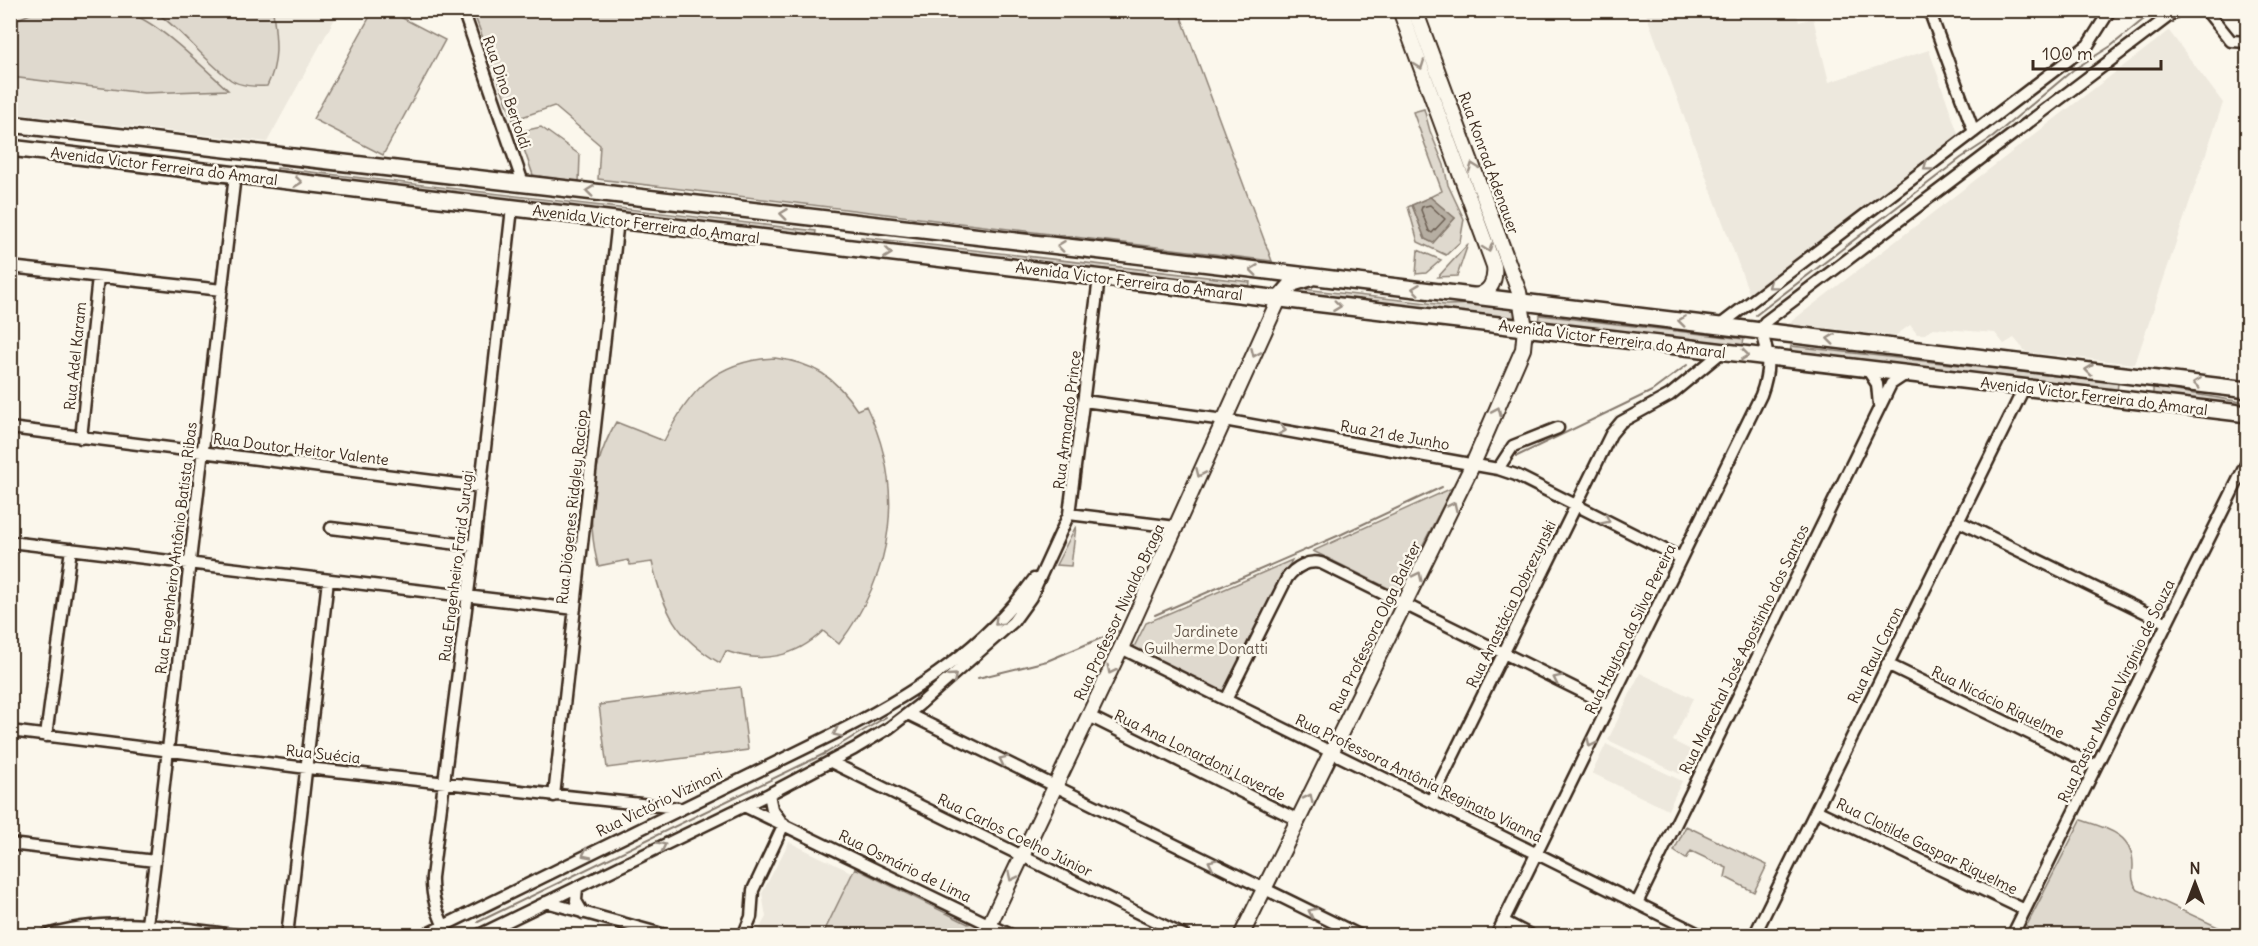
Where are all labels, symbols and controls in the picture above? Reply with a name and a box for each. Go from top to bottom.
street label: Rua Dino Bertoldi [479,33,535,151]
scale bar [2033,33,2160,71]
text: 100 m [2042,42,2093,65]
one-way arrow [1413,59,1425,70]
street label: Rua Konrad Adenauer [1454,89,1524,237]
street label: Avenida Victor Ferreira do Amaral [49,143,279,189]
one-way arrow [1923,160,1934,171]
one-way arrow [1467,162,1480,173]
one-way arrow [293,175,303,188]
one-way arrow [585,185,595,198]
street label: Avenida Victor Ferreira do Amaral [531,201,761,247]
one-way arrow [779,208,788,221]
one-way arrow [1056,241,1065,253]
one-way arrow [1480,242,1493,253]
one-way arrow [883,246,892,258]
street label: Avenida Victor Ferreira do Amaral [1014,258,1244,304]
one-way arrow [1250,264,1259,277]
one-way arrow [1768,278,1779,289]
one-way arrow [1411,284,1420,296]
one-way arrow [1332,299,1341,312]
street label: Rua Adel Karam [60,301,90,411]
one-way arrow [1677,315,1686,328]
street label: Avenida Victor Ferreira do Amaral [1497,316,1727,362]
one-way arrow [1826,333,1835,346]
one-way arrow [1250,346,1262,357]
one-way arrow [1740,348,1749,360]
street label: Rua Armando Prince [1049,349,1085,491]
one-way arrow [2084,364,2093,377]
street label: Avenida Victor Ferreira do Amaral [1979,373,2209,419]
one-way arrow [2193,378,2202,390]
one-way arrow [1489,406,1501,417]
street label: Rua Diógenes Ridgley Raciop [552,409,592,605]
street label: Rua 21 de Junho [1339,416,1451,454]
street label: Rua Engenheiro Antônio Batista Ribas [151,421,201,675]
one-way arrow [1277,424,1287,436]
street label: Rua Doutor Heitor Valente [212,429,390,469]
one-way arrow [1196,467,1208,478]
street label: Rua Engenheiro Farid Surugi [435,469,477,663]
one-way arrow [1445,501,1457,512]
one-way arrow [1599,513,1610,525]
street label: Rua Anastácia Dobrezynski [1462,517,1560,691]
street label: Rua Professor Nivaldo Braga [1070,520,1169,703]
street label: Rua Marechal José Agostinho dos Santos [1675,521,1813,777]
street label: Rua Professora Olga Balster [1325,538,1425,716]
street label: Rua Hayton da Silva Pereira [1580,540,1680,717]
one-way arrow [1411,571,1423,582]
street label: Rua Pastor Manoel Virgínio de Souza [2053,576,2179,806]
street label: Rua Raul Caron [1843,603,1907,707]
one-way arrow [995,615,1006,626]
park label: Jardinete Guilherme Donatti [1144,622,1268,658]
street label: Rua Nicácio Riquelme [1928,662,2068,742]
one-way arrow [1107,664,1118,675]
one-way arrow [946,673,957,684]
one-way arrow [1552,675,1563,687]
street label: Rua Ana Lonardoni Laverde [1111,705,1289,805]
street label: Rua Professora Antônia Reginato Vianna [1292,710,1546,847]
one-way arrow [833,725,844,737]
one-way arrow [1586,736,1598,747]
street label: Rua Suécia [285,741,362,767]
one-way arrow [998,756,1009,768]
street label: Rua Victório Vizinoni [593,763,725,841]
street label: Rua Carlos Coelho Júnior [934,789,1096,881]
one-way arrow [1301,794,1313,805]
street label: Rua Clotilde Gaspar Riquelme [1833,794,2021,898]
street label: Rua Osmário de Lima [835,826,975,907]
one-way arrow [656,841,667,853]
one-way arrow [582,847,593,859]
north arrow [2165,853,2225,913]
one-way arrow [1207,858,1218,870]
text: N [2189,858,2201,878]
one-way arrow [1008,870,1019,881]
one-way arrow [1308,908,1319,919]

